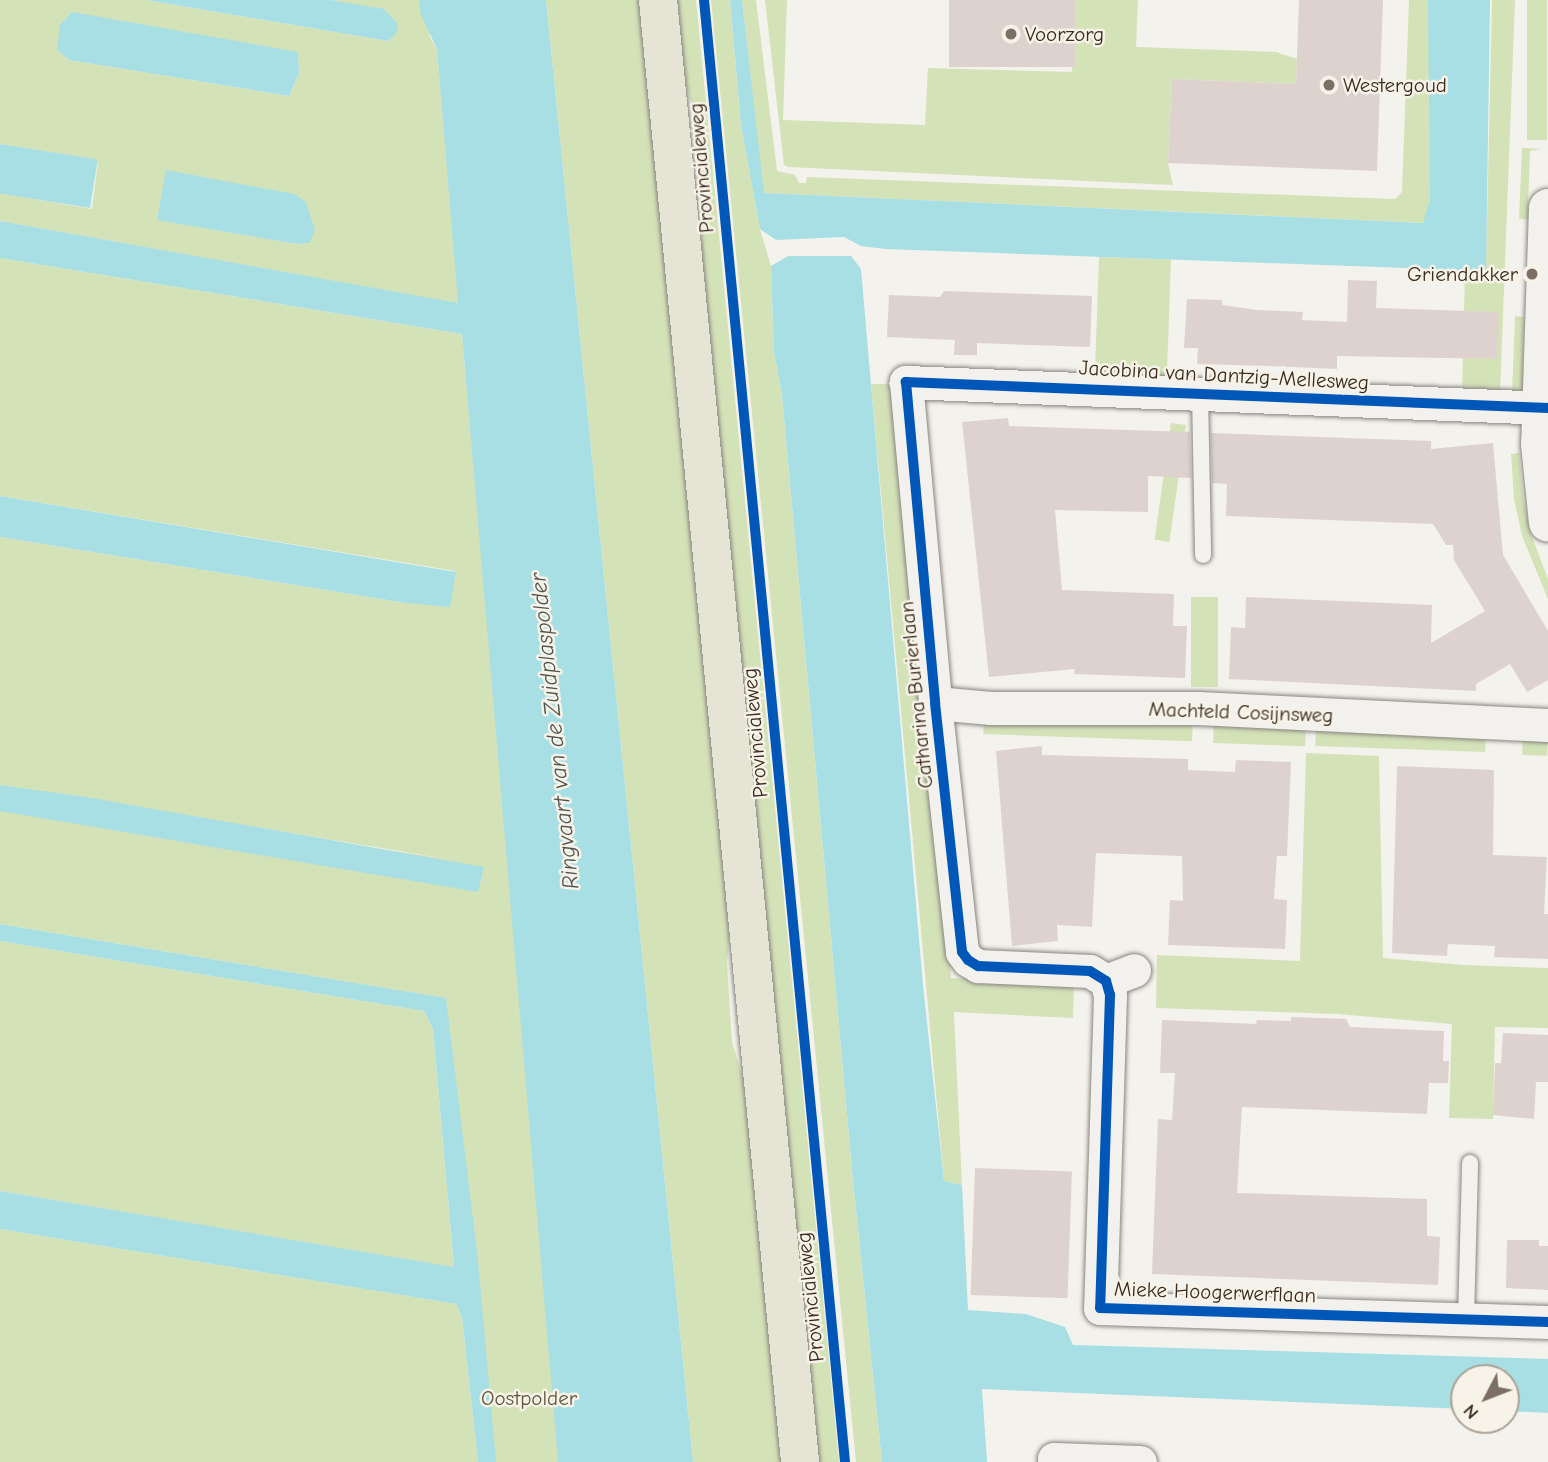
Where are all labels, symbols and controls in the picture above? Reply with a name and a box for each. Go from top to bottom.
place label: Voorzorg [1025,21,1104,47]
marker: Voorzorg [1003,26,1019,42]
place label: Westergoud [1343,72,1447,98]
marker: Westergoud [1321,77,1337,93]
street label: Provincialeweg [683,102,719,234]
place label: Griendakker [1407,261,1518,287]
marker: Griendakker [1524,266,1540,282]
street label: Jacobina van Dantzig-Mellesweg [1078,355,1370,395]
water label: Ringvaart van de Zuidplaspolder [525,571,585,891]
street label: Catharina Burierlaan [894,600,938,790]
street label: Provincialeweg [737,667,773,799]
street label: Machteld Cosijnsweg [1148,696,1334,728]
street label: Provincialeweg [791,1231,829,1363]
street label: Mieke Hoogerwerflaan [1113,1276,1317,1308]
north arrow [1450,1364,1520,1434]
park label: Oostpolder [481,1385,577,1411]
text: N [1459,1400,1483,1424]

